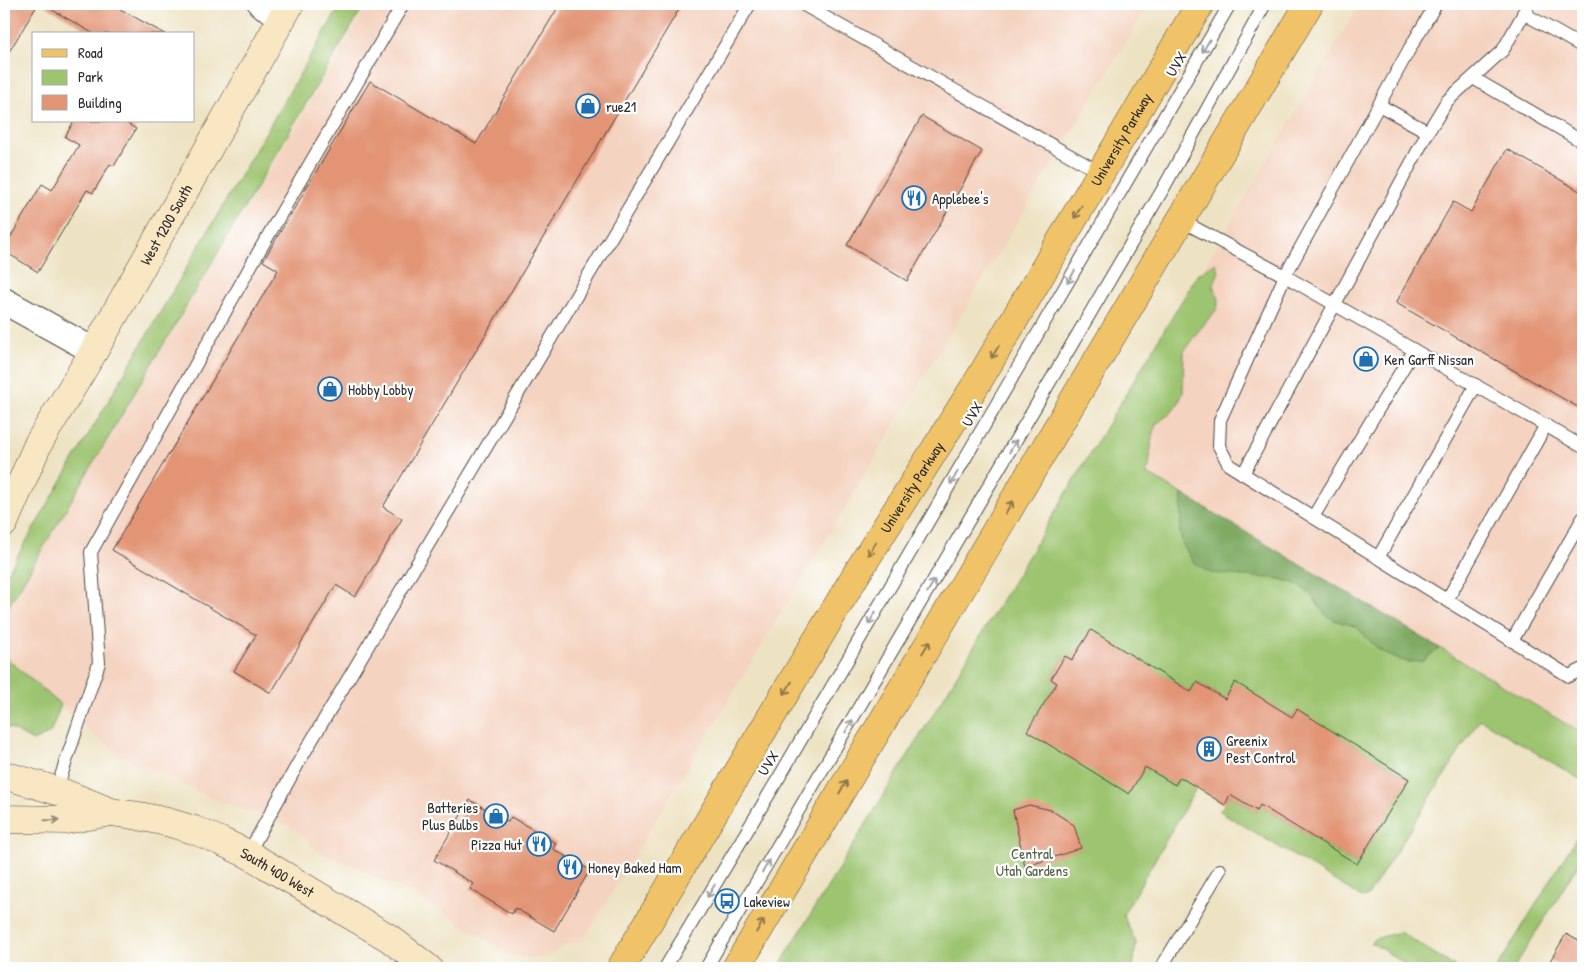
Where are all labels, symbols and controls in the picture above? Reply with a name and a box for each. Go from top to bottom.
legend [32,32,195,122]
one-way arrow [1200,38,1210,52]
text: Road [78,42,103,63]
street label: UVX [1160,48,1192,80]
text: Park [78,66,103,87]
street label: University Parkway [1085,89,1156,189]
text: Building [78,92,122,113]
shop icon: rue21 [575,93,601,119]
place label: rue21 [606,96,636,117]
street label: West 1200 South [134,180,197,268]
restaurant icon: Applebee's [901,185,927,211]
place label: Applebee's [932,188,989,209]
one-way arrow [1072,204,1082,218]
one-way arrow [1065,269,1075,284]
one-way arrow [990,344,1000,358]
shop icon: Ken Garff Nissan [1353,346,1379,372]
place label: Ken Garff Nissan [1384,349,1474,370]
shop icon: Hobby Lobby [317,376,343,402]
place label: Hobby Lobby [348,379,414,400]
street label: UVX [956,398,988,430]
street label: University Parkway [875,437,948,537]
one-way arrow [1008,438,1018,453]
one-way arrow [948,470,958,484]
one-way arrow [1005,501,1015,515]
one-way arrow [867,541,877,555]
one-way arrow [926,578,936,593]
one-way arrow [866,611,876,625]
one-way arrow [922,640,932,654]
one-way arrow [783,681,793,695]
one-way arrow [844,720,854,734]
place label: Greenix Pest Control [1226,730,1296,768]
building icon: Greenix Pest Control [1196,736,1222,762]
street label: UVX [752,747,784,779]
one-way arrow [839,780,849,794]
place label: Batteries Plus Bulbs [422,797,478,835]
shop icon: Batteries Plus Bulbs [483,803,509,829]
one-way arrow [44,816,60,825]
restaurant icon: Pizza Hut [526,831,552,857]
place label: Pizza Hut [471,834,523,855]
street label: South 400 West [237,842,319,902]
park label: Central Utah Gardens [996,843,1068,881]
restaurant icon: Honey Baked Ham [557,854,583,880]
place label: Honey Baked Ham [588,857,682,878]
one-way arrow [761,859,771,873]
one-way arrow [705,883,715,897]
bus stop icon: Lakeview [714,888,740,914]
place label: Lakeview [744,891,790,912]
one-way arrow [756,920,766,934]

